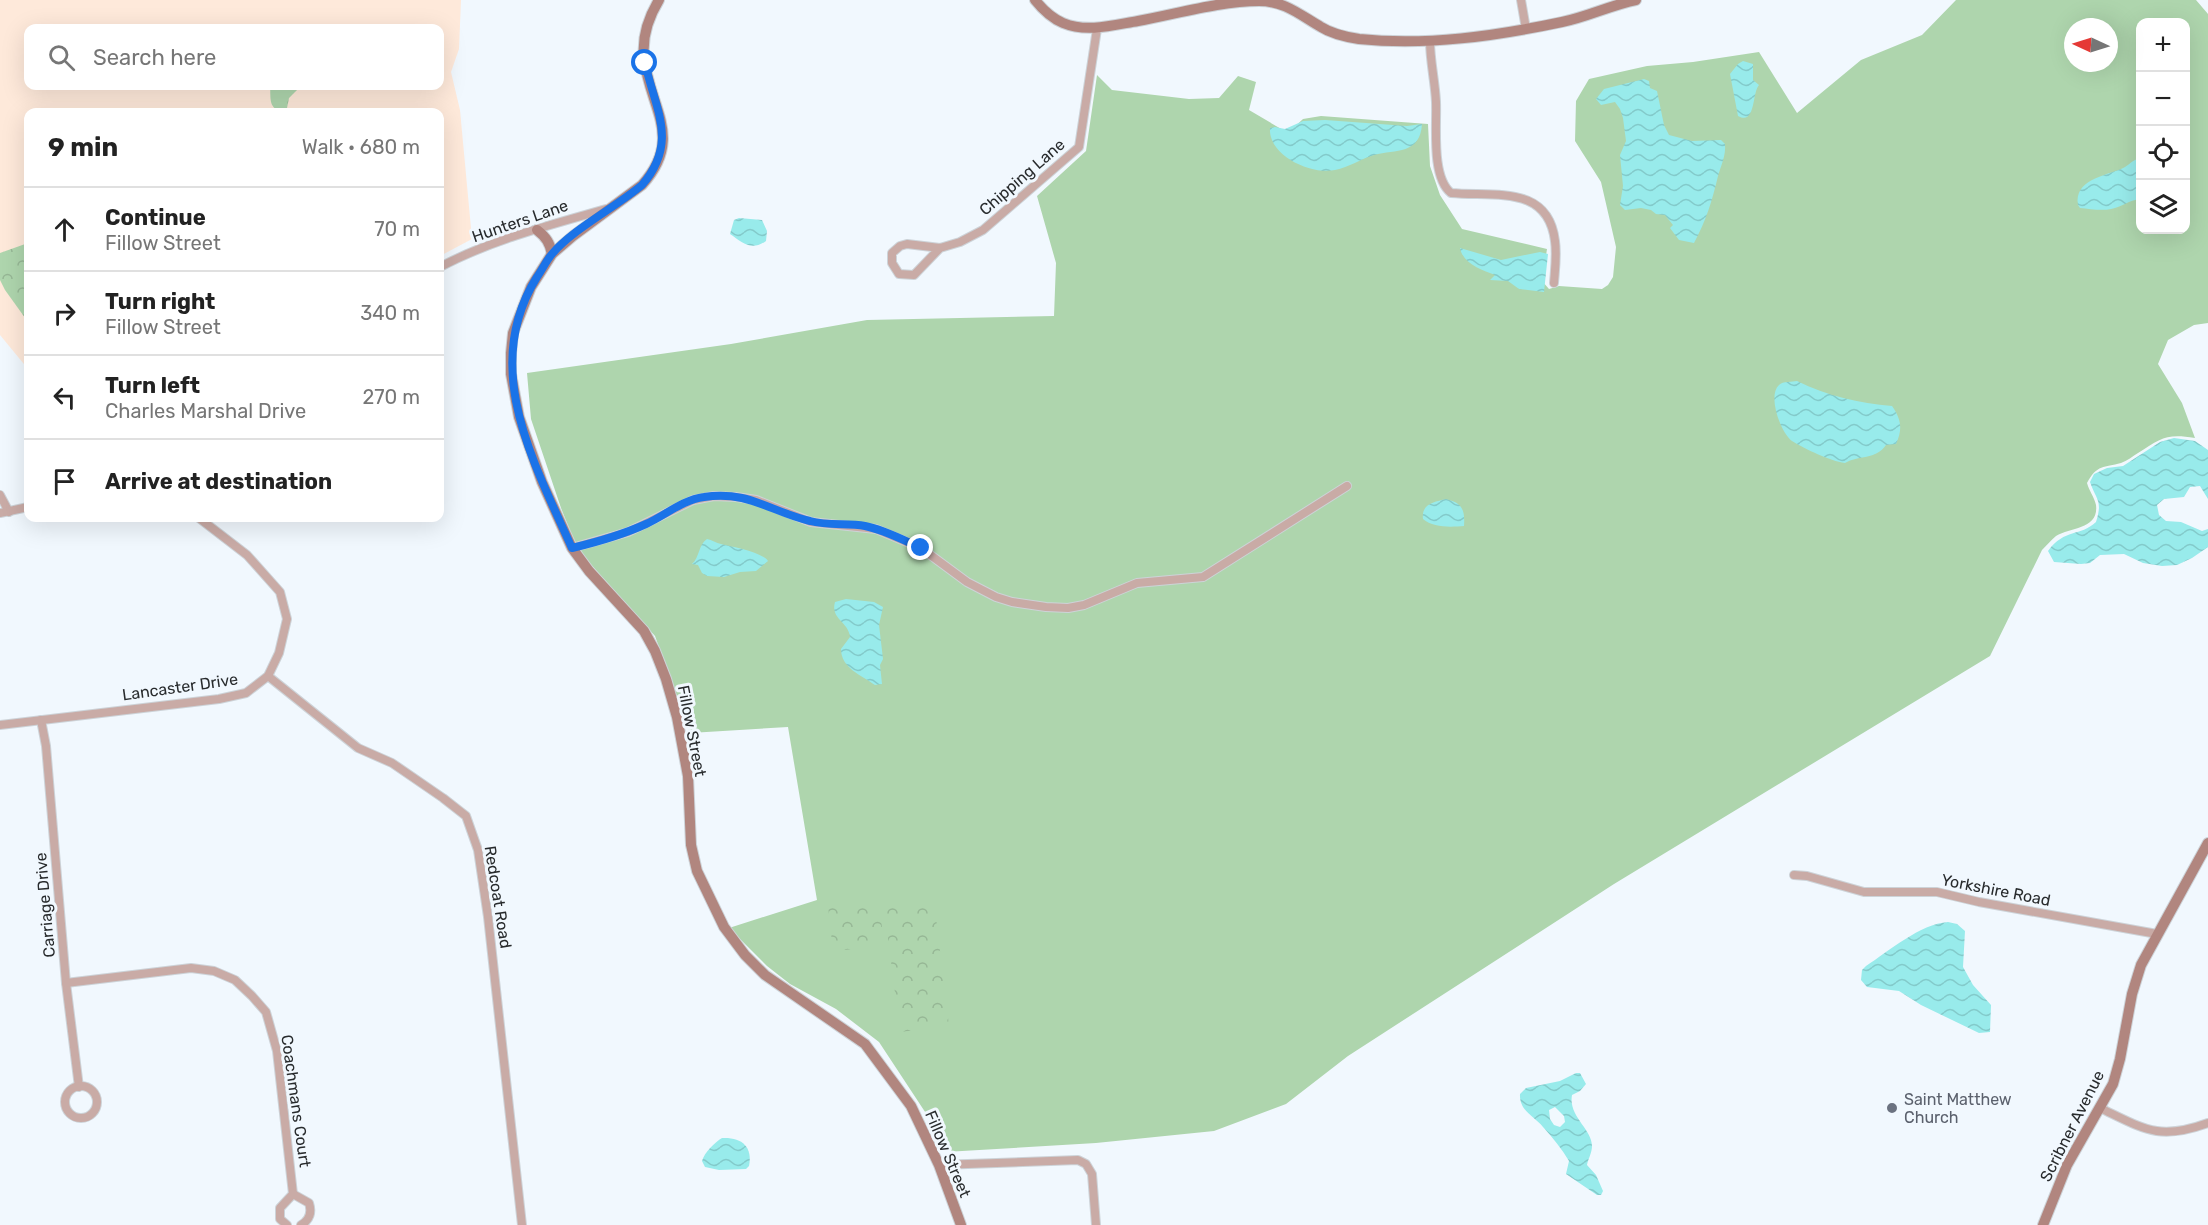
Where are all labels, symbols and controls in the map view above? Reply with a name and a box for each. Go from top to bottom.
north arrow [2064,18,2118,72]
map controls [2136,18,2190,234]
button: + [2136,18,2190,72]
search box [24,24,444,90]
icon: search [45,41,78,74]
text: Search here [93,44,216,71]
route start [631,49,657,75]
button: − [2136,72,2190,126]
button: locate [2136,126,2190,180]
text: 9 min [48,132,118,163]
text: Walk · 680 m [302,135,420,159]
street label: Chipping Lane [975,135,1069,219]
button: layers [2136,180,2190,234]
street label: Hunters Lane [469,196,571,246]
text: Continue [105,204,206,231]
icon: ahead [48,213,81,246]
text: 70 m [374,217,420,241]
text: Fillow Street [105,231,221,255]
text: Turn right [105,288,215,315]
icon: right [48,297,81,330]
text: 340 m [360,301,420,325]
text: Fillow Street [105,315,221,339]
text: Turn left [105,372,200,399]
icon: left [48,381,81,414]
text: 270 m [363,385,420,409]
text: Charles Marshal Drive [105,399,306,423]
icon: arrive [48,465,81,498]
text: Arrive at destination [105,468,332,495]
route end [907,534,933,560]
street label: Lancaster Drive [121,669,239,705]
street label: Fillow Street [674,684,710,778]
street label: Redcoat Road [481,844,515,950]
street label: Carriage Drive [31,852,59,958]
street label: Yorkshire Road [1940,870,2052,910]
street label: Coachmans Court [277,1033,315,1169]
street label: Scribner Avenue [2036,1067,2108,1185]
place label: Saint Matthew Church [1904,1090,2012,1127]
marker: Saint Matthew Church [1885,1101,1899,1115]
street label: Fillow Street [921,1108,975,1200]

